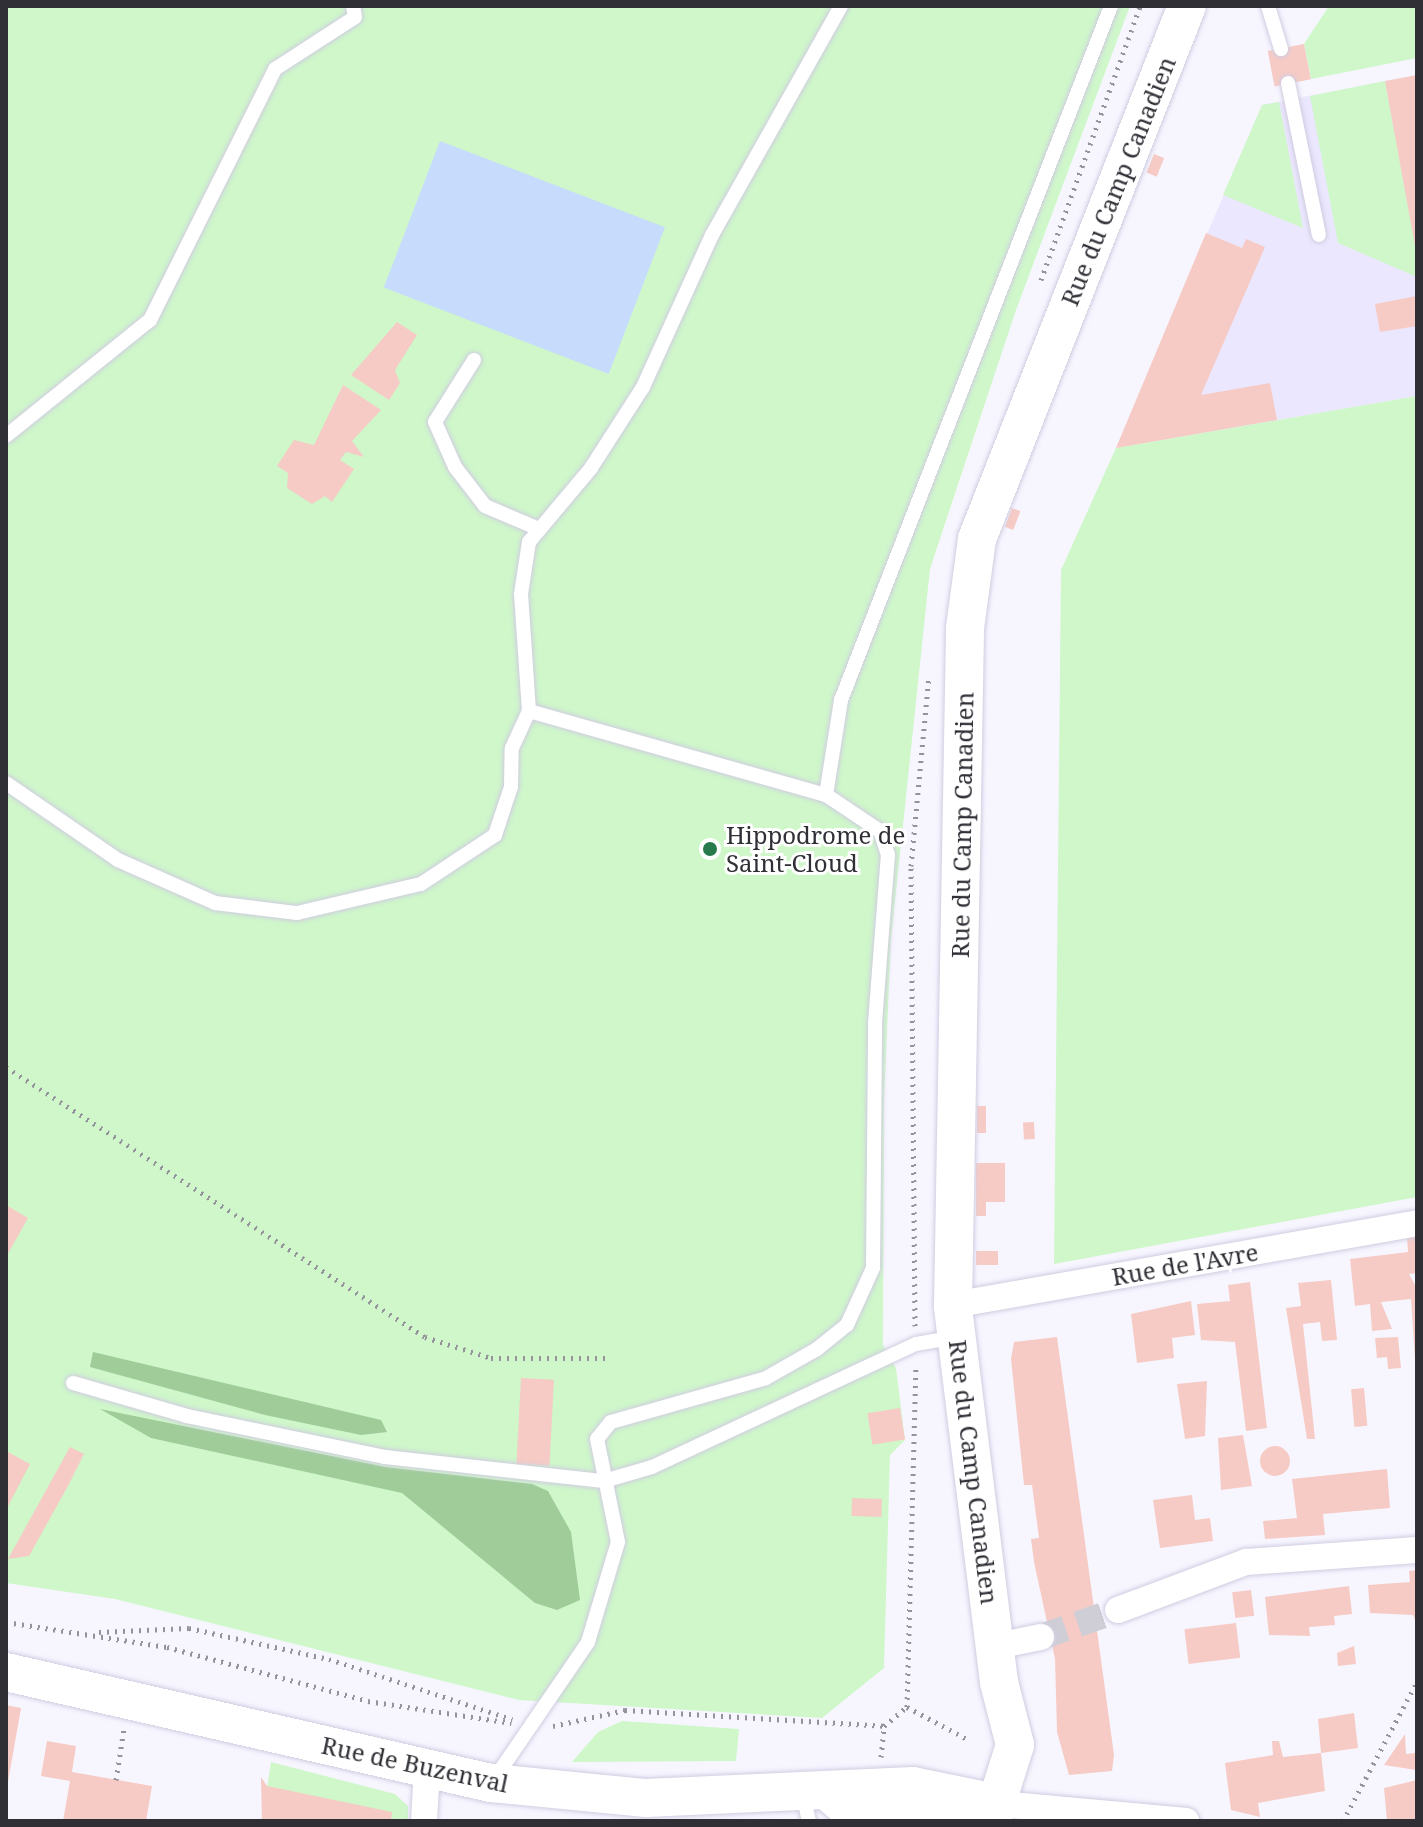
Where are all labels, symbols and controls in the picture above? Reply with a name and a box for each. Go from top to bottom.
street label: Rue du Camp Canadien [1055,52,1181,310]
street label: Rue du Camp Canadien [945,692,979,958]
place label: Hippodrome de Saint-Cloud [726,821,905,877]
marker: Hippodrome de Saint-Cloud [701,840,719,858]
street label: Rue de l'Avre [1110,1237,1260,1291]
street label: Rue du Camp Canadien [943,1338,1005,1606]
street label: Rue de Buzenval [319,1730,511,1798]

